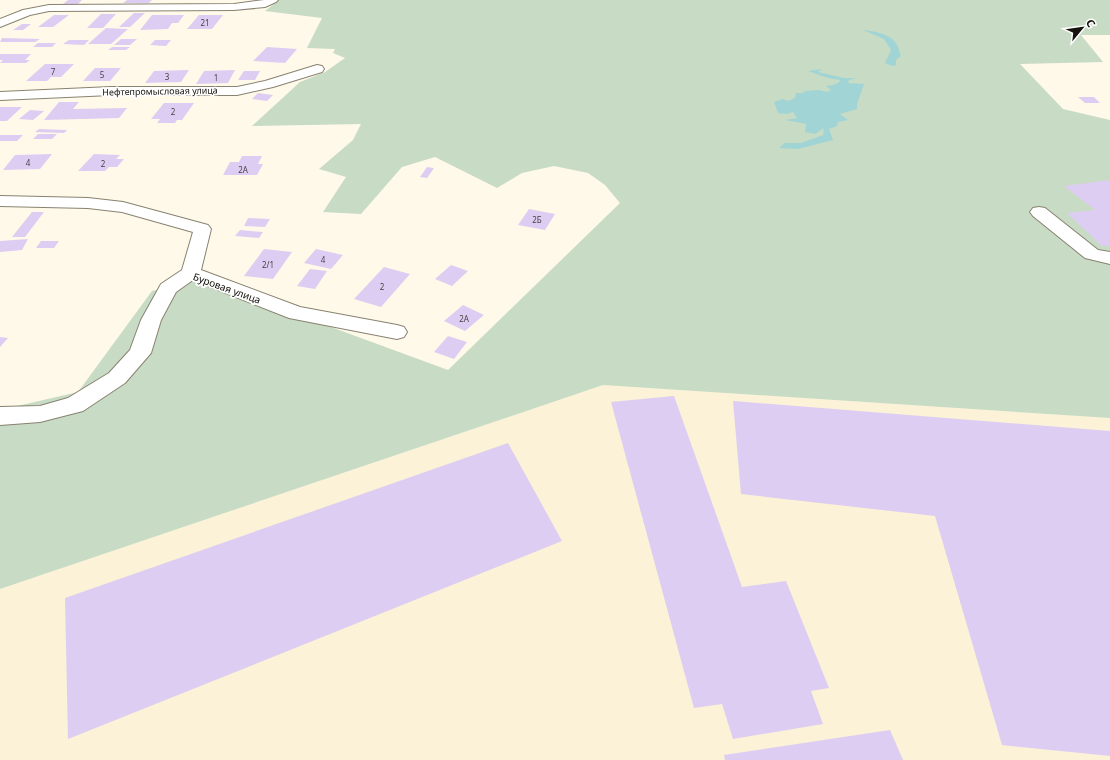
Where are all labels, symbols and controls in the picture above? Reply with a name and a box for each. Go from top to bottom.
north arrow [1062,8,1102,48]
text: С [1083,16,1099,30]
house number: 21 [200,17,210,28]
house number: 7 [51,66,56,77]
house number: 5 [100,69,105,80]
house number: 3 [165,71,170,82]
house number: 1 [214,72,218,83]
street label: Нефтепромысловая улица [102,83,218,99]
house number: 2 [171,106,176,117]
house number: 4 [26,157,31,168]
house number: 2 [101,158,106,169]
house number: 2А [238,164,249,175]
house number: 2Б [532,214,542,225]
house number: 4 [321,254,326,265]
house number: 2/1 [262,259,274,270]
street label: Буровая улица [191,269,263,307]
house number: 2 [380,281,385,292]
house number: 2А [459,313,470,324]

